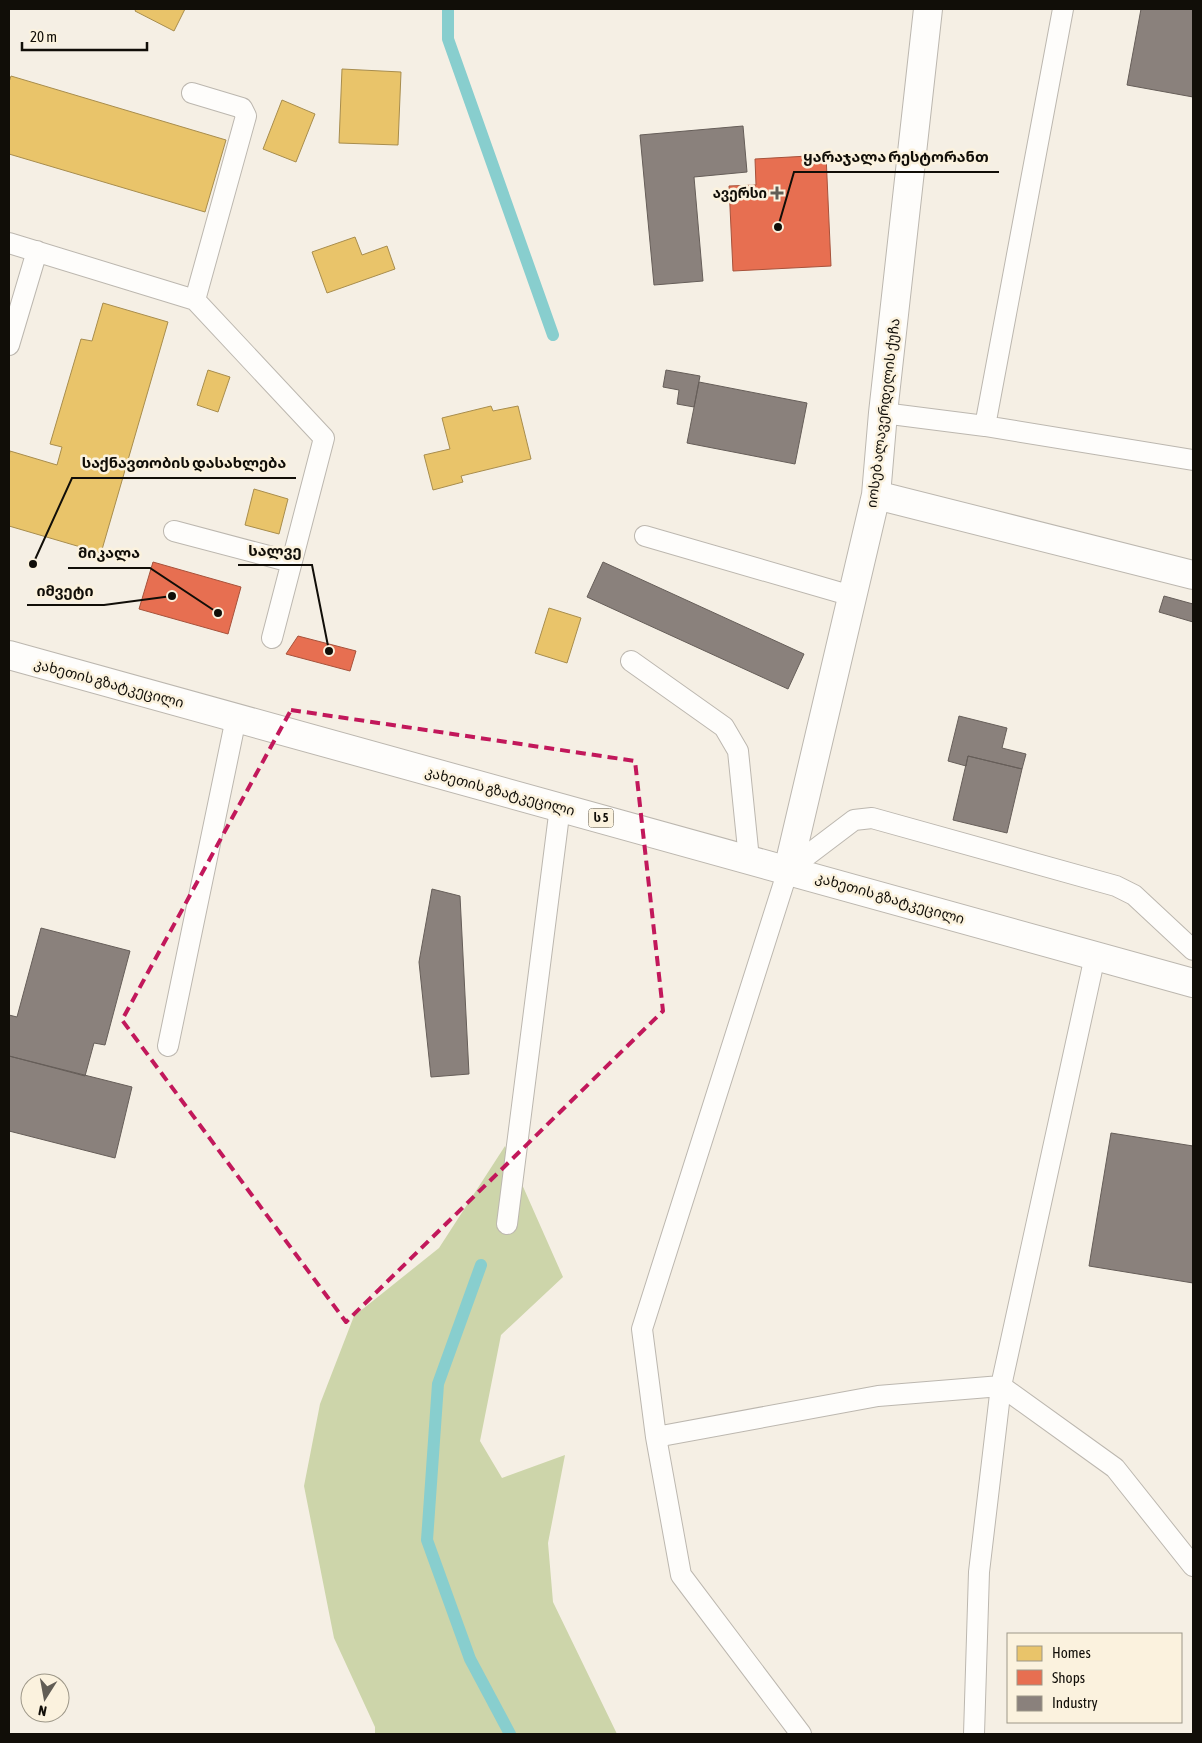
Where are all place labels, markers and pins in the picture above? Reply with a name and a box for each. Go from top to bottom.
callout: ყარაჯალა რესტორანთ [794,142,999,172]
place label: ავერსი [713,185,767,202]
marker: ავერსი [771,187,783,199]
callout: საქნავთობის დასახლება [72,448,296,478]
callout: სალვე [238,535,312,565]
callout: მიკალა [68,538,150,568]
callout: იმვეტი [27,575,104,605]

